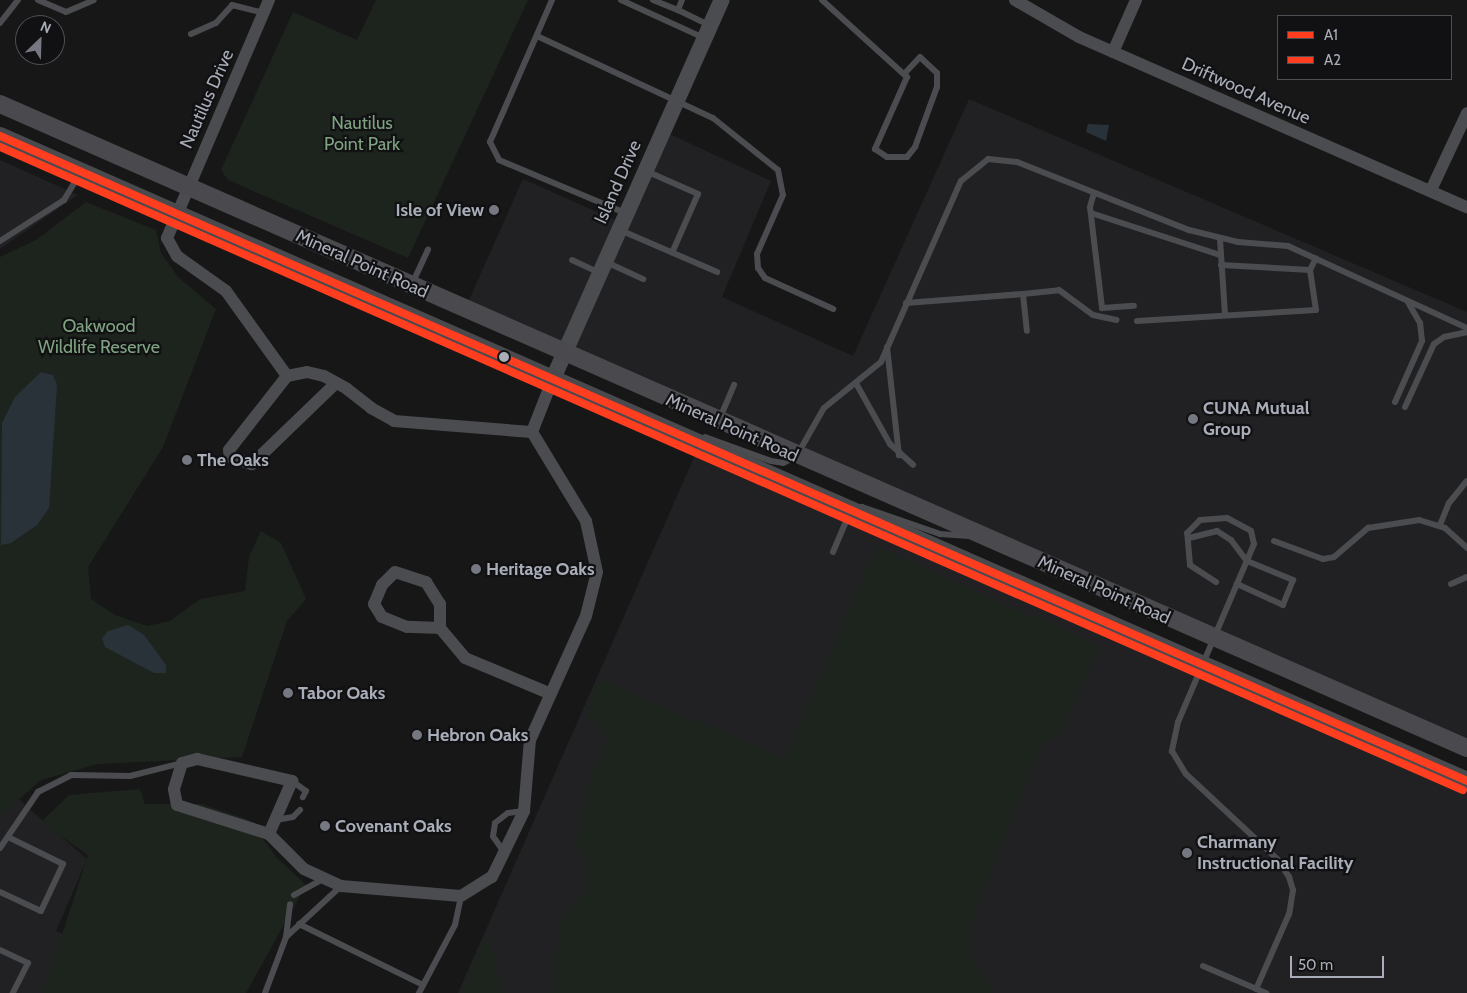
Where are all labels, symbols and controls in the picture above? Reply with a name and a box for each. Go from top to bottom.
north arrow [15,15,65,65]
legend [1277,15,1452,80]
text: N [38,17,54,37]
text: A1 [1324,26,1338,44]
street label: Nautilus Drive [176,46,238,152]
text: A2 [1324,51,1341,69]
street label: Driftwood Avenue [1178,53,1314,129]
park label: Nautilus Point Park [324,113,400,156]
street label: Island Drive [590,137,646,227]
place label: Isle of View [395,199,484,221]
marker: Isle of View [488,204,500,216]
street label: Mineral Point Road [292,225,432,303]
park label: Oakwood Wildlife Reserve [38,316,160,358]
unlabelled marker [499,352,509,362]
street label: Mineral Point Road [662,389,802,467]
place label: CUNA Mutual Group [1203,398,1309,440]
marker: CUNA Mutual Group [1187,413,1199,425]
place label: The Oaks [197,449,269,471]
marker: The Oaks [181,454,193,466]
street label: Mineral Point Road [1034,551,1174,629]
place label: Heritage Oaks [486,558,595,580]
marker: Heritage Oaks [470,563,482,575]
place label: Tabor Oaks [298,682,385,704]
marker: Tabor Oaks [282,687,294,699]
place label: Hebron Oaks [427,724,528,746]
marker: Hebron Oaks [411,729,423,741]
place label: Covenant Oaks [335,815,452,837]
marker: Covenant Oaks [319,820,331,832]
place label: Charmany Instructional Facility [1197,832,1353,874]
marker: Charmany Instructional Facility [1181,847,1193,859]
scale bar [1292,946,1386,978]
text: 50 m [1298,956,1333,974]

